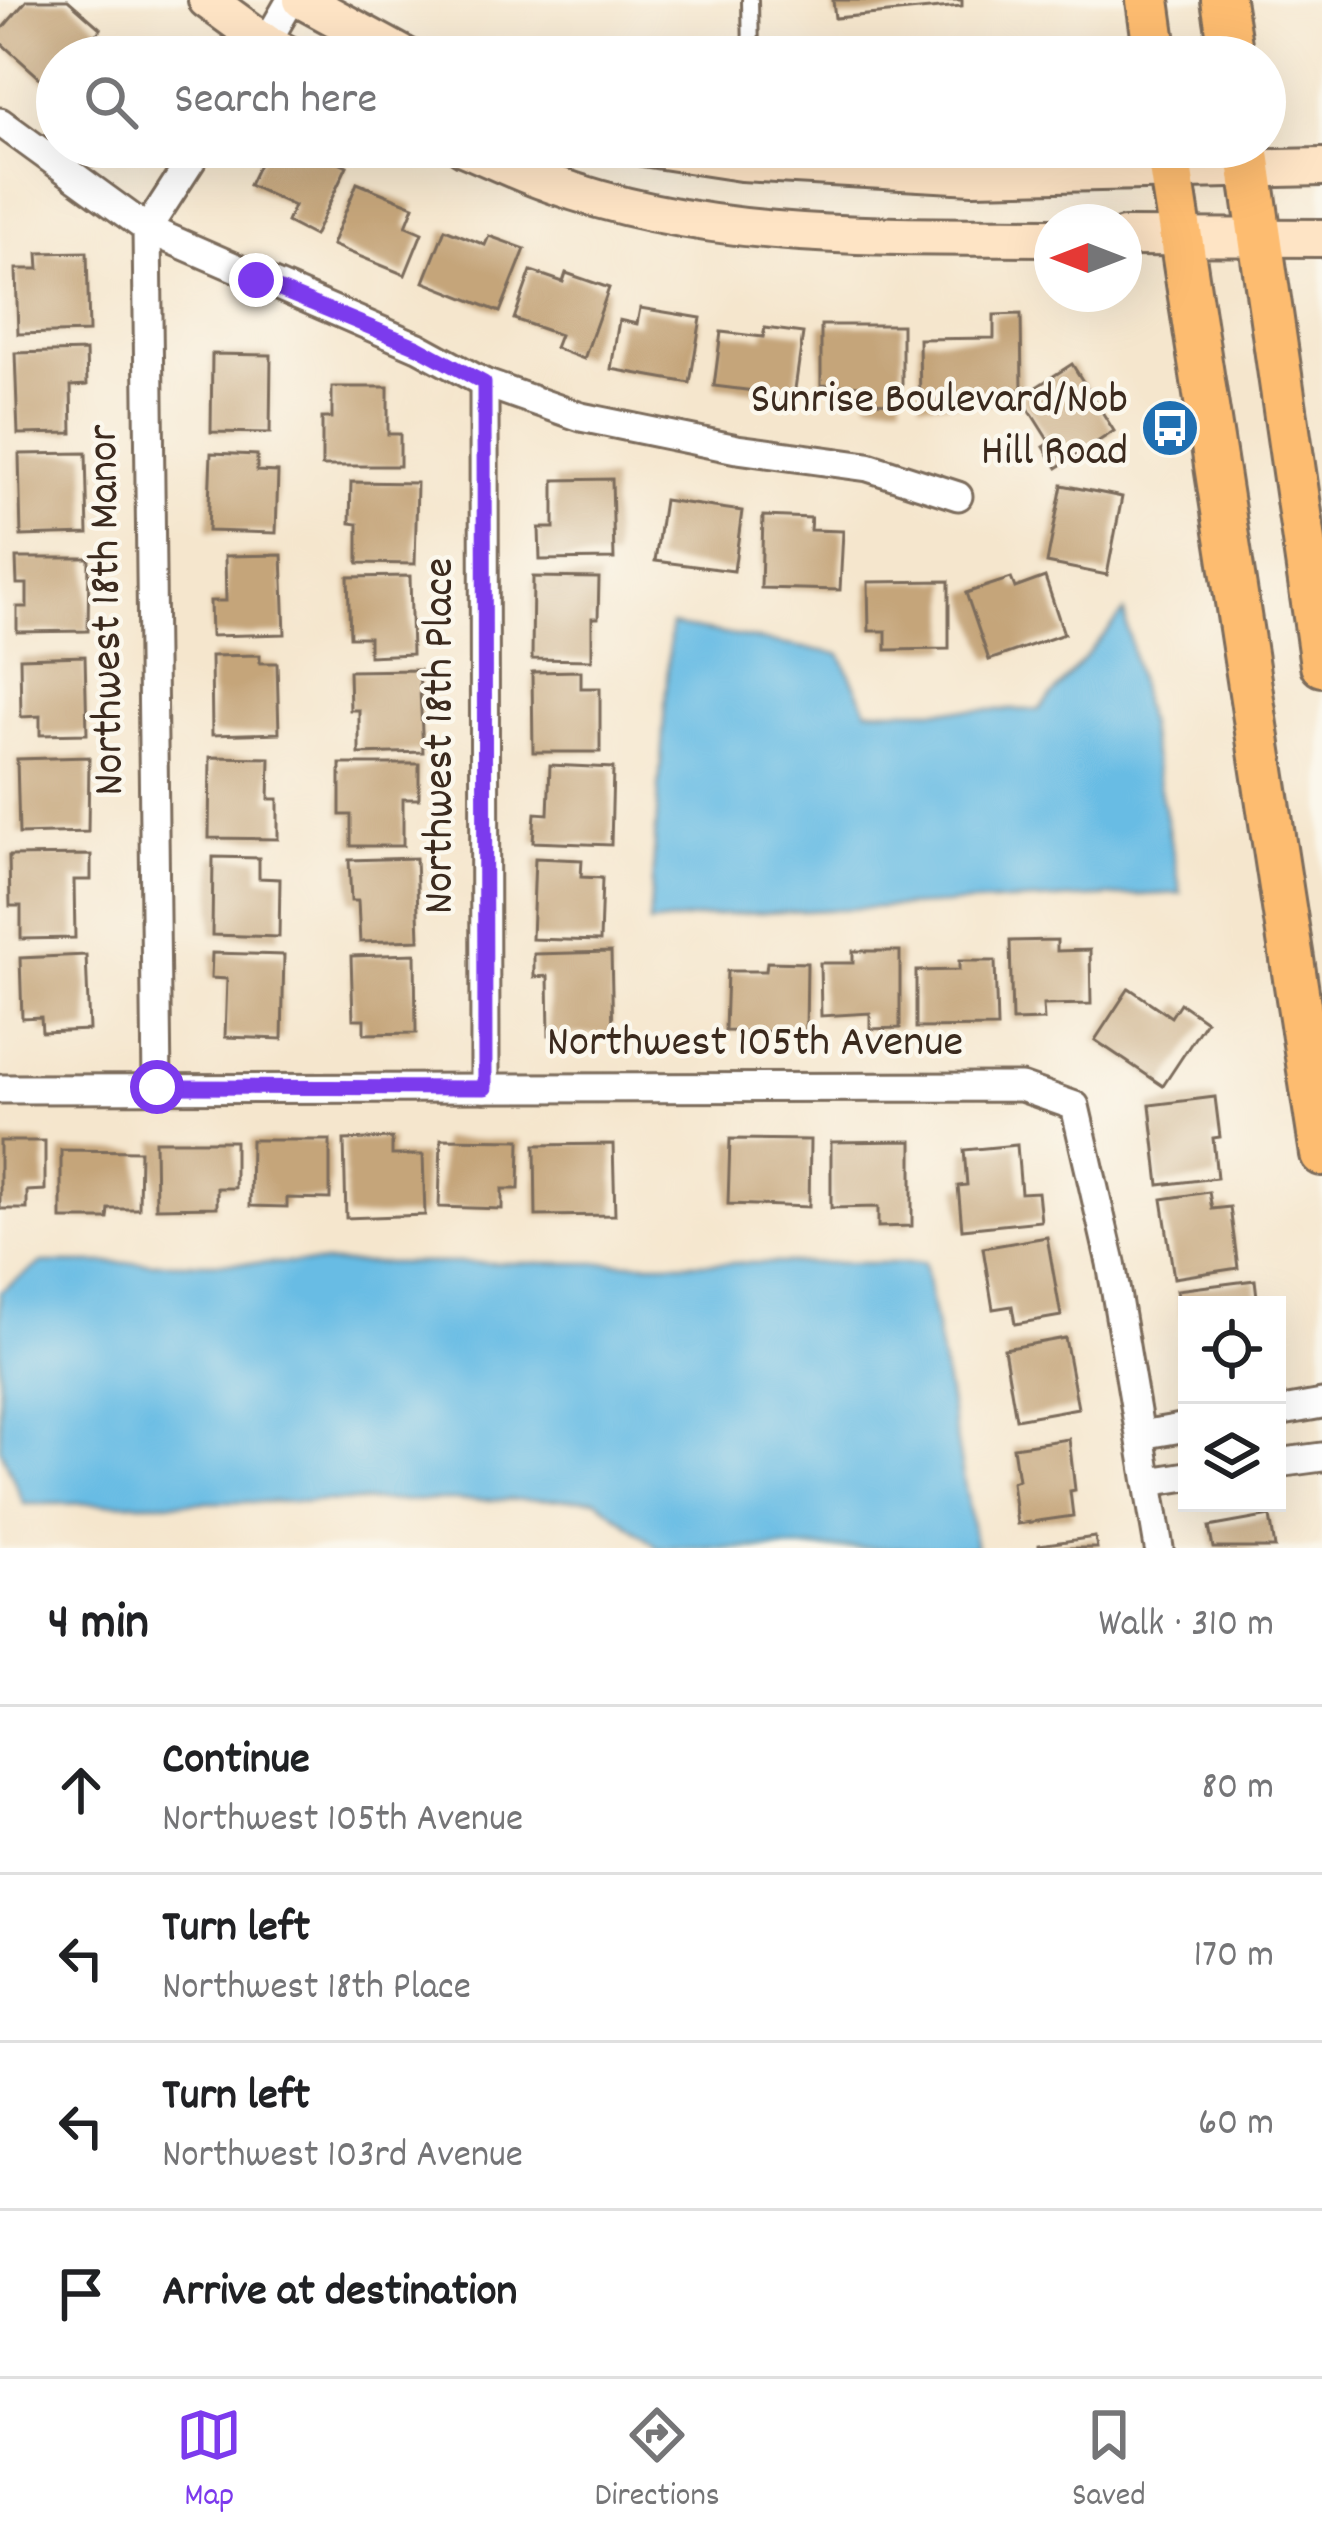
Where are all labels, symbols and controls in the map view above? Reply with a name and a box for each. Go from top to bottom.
search box [36,36,1286,168]
icon: search [78,69,144,135]
text: Search here [174,70,377,134]
north arrow [1034,204,1142,312]
route end [229,253,283,307]
place label: Sunrise Boulevard/Nob Hill Road [750,370,1128,486]
bus stop icon: Sunrise Boulevard/Nob Hill Road [1139,397,1201,459]
street label: Northwest 18th Manor [74,424,144,796]
street label: Northwest 18th Place [410,558,474,914]
street label: Northwest 105th Avenue [547,1013,963,1077]
route start [130,1060,184,1114]
map controls [1178,1296,1286,1512]
button: locate [1178,1296,1286,1404]
button: layers [1178,1404,1286,1512]
text: 4 min [48,1590,149,1662]
text: Walk · 310 m [1098,1599,1274,1654]
text: Continue [162,1730,310,1794]
icon: ahead [48,1757,114,1823]
text: 80 m [1201,1762,1274,1817]
text: Northwest 105th Avenue [162,1794,523,1849]
text: Turn left [162,1898,310,1962]
icon: left [48,1925,114,1991]
text: 170 m [1194,1930,1274,1985]
text: Northwest 18th Place [162,1962,471,2017]
text: Turn left [162,2066,310,2130]
icon: left [48,2093,114,2159]
text: 60 m [1198,2098,1274,2153]
text: Northwest 103rd Avenue [162,2130,523,2185]
icon: arrive [48,2261,114,2327]
text: Arrive at destination [162,2262,517,2326]
tab: Map [176,2402,242,2521]
tab: Directions [595,2402,720,2521]
tab: Saved [1072,2402,1146,2521]

